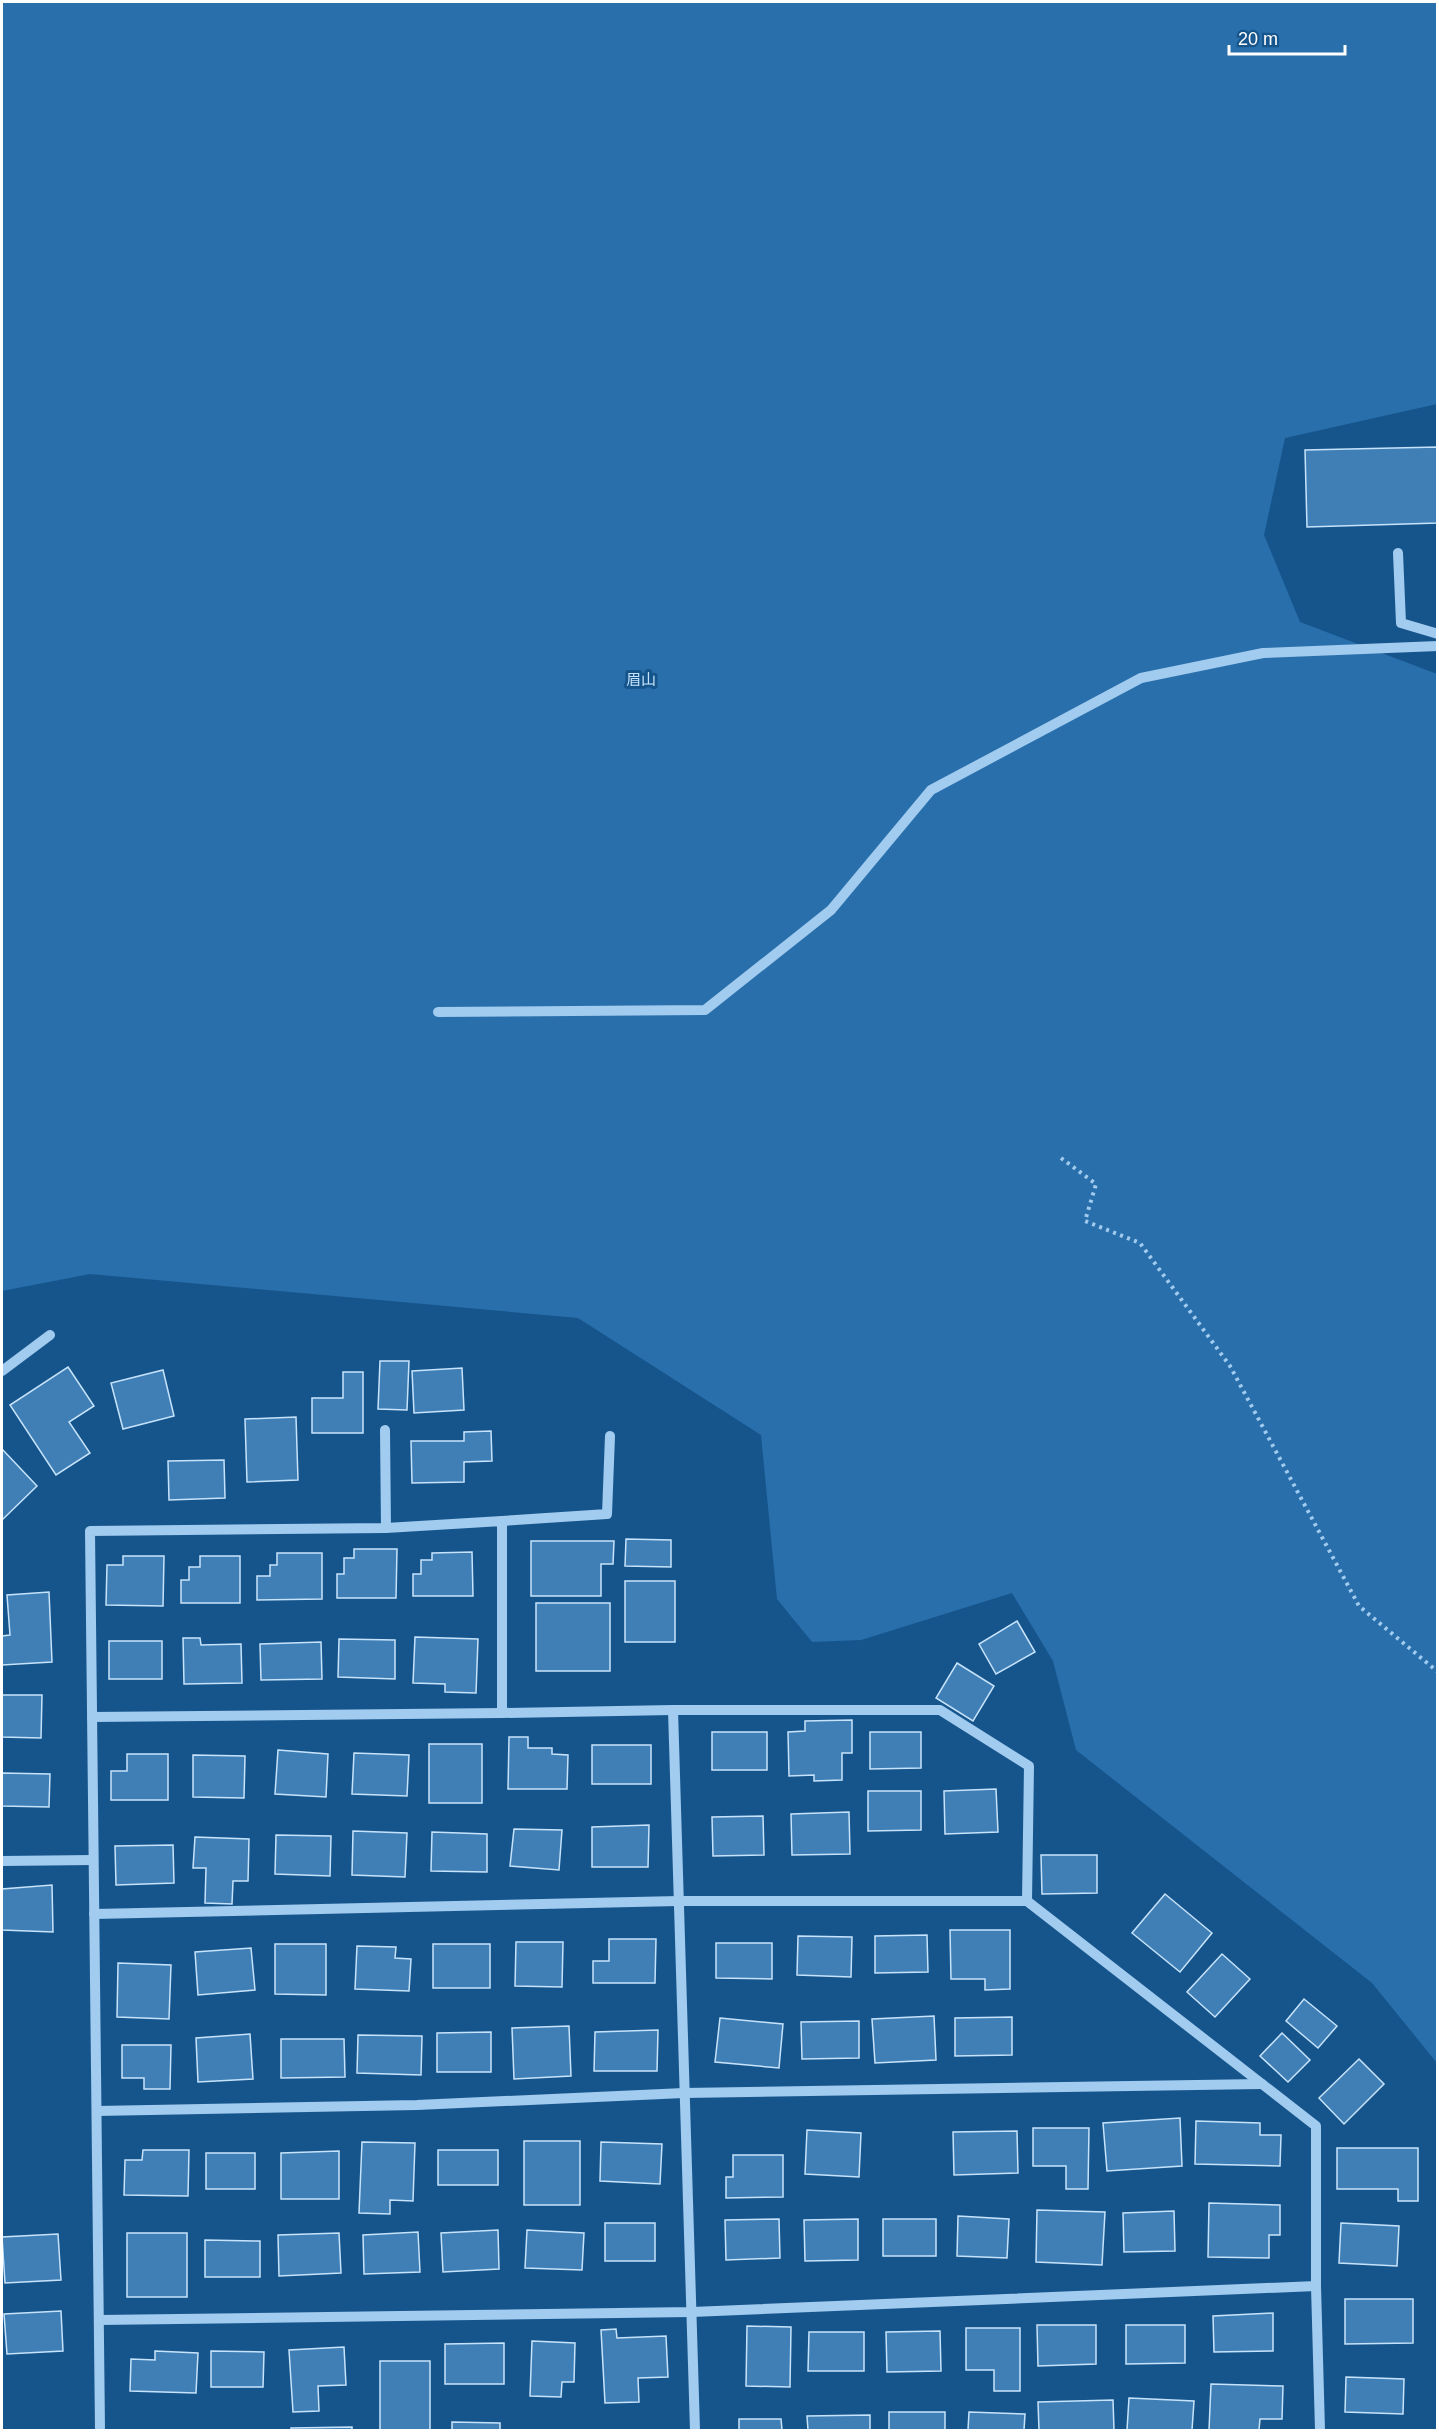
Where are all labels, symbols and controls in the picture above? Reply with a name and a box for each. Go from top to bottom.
scale bar [1229,18,1344,56]
text: 20 m [1238,29,1278,49]
park label: 眉山 [626,671,656,688]

